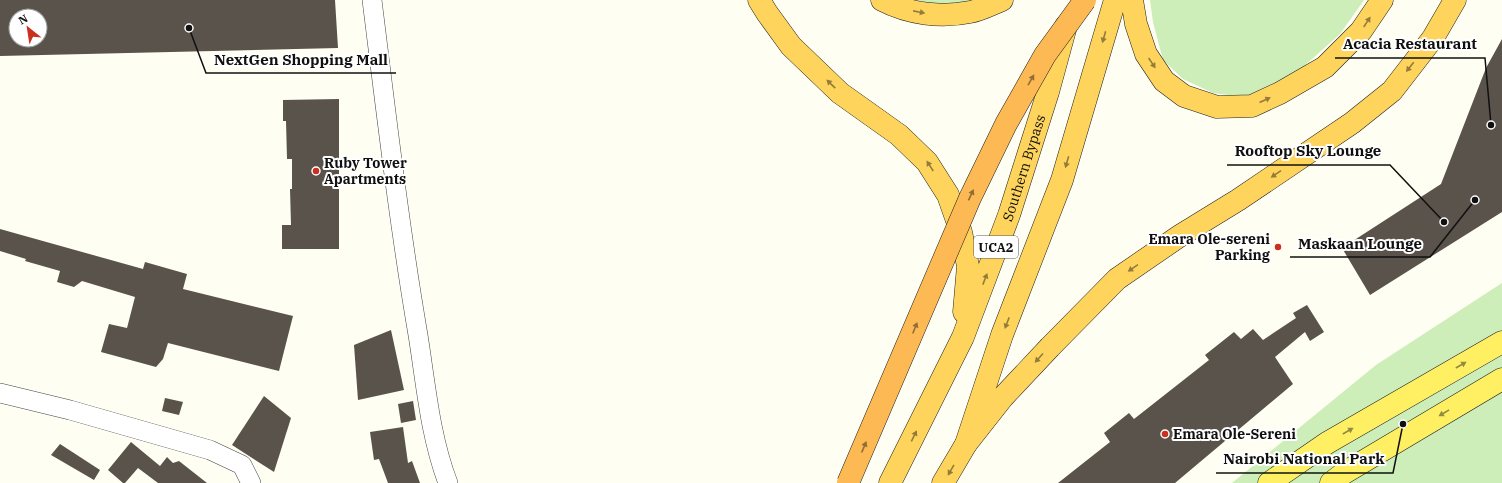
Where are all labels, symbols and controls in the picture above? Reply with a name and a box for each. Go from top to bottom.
north arrow [8,8,48,48]
one-way arrow [913,9,925,15]
text: N [16,11,31,28]
one-way arrow [1363,17,1371,28]
callout: Acacia Restaurant [1335,31,1485,58]
one-way arrow [1101,32,1107,44]
text: Acacia Restaurant [1343,34,1477,53]
callout: NextGen Shopping Mall [206,46,396,73]
text: NextGen Shopping Mall [214,50,388,69]
one-way arrow [1148,58,1156,68]
one-way arrow [1406,62,1414,73]
one-way arrow [1027,74,1034,86]
one-way arrow [826,79,836,89]
one-way arrow [1259,97,1270,103]
street label: Southern Bypass [998,112,1049,224]
callout: Rooftop Sky Lounge [1227,138,1390,165]
text: Rooftop Sky Lounge [1235,141,1381,160]
place label: Ruby Tower Apartments [324,154,407,188]
one-way arrow [1064,156,1070,168]
one-way arrow [926,161,934,172]
marker: Ruby Tower Apartments [311,166,321,176]
one-way arrow [1271,170,1282,178]
one-way arrow [968,190,974,201]
place label: Emara Ole-sereni Parking [1148,230,1271,264]
callout: Maskaan Lounge [1290,230,1430,257]
text: Maskaan Lounge [1298,234,1422,253]
road number: UCA2 [974,236,1018,258]
marker: Emara Ole-sereni Parking [1273,242,1283,252]
one-way arrow [1127,264,1138,272]
one-way arrow [982,272,988,284]
one-way arrow [1003,318,1009,330]
one-way arrow [912,322,918,333]
one-way arrow [1034,353,1044,363]
one-way arrow [1455,362,1467,369]
one-way arrow [1438,409,1450,416]
place label: Emara Ole-Sereni [1173,425,1296,443]
one-way arrow [1343,427,1353,435]
marker: Emara Ole-Sereni [1160,429,1170,439]
one-way arrow [911,430,917,441]
one-way arrow [861,442,867,453]
callout: Nairobi National Park [1216,446,1393,473]
text: Nairobi National Park [1223,449,1385,468]
one-way arrow [947,464,954,476]

